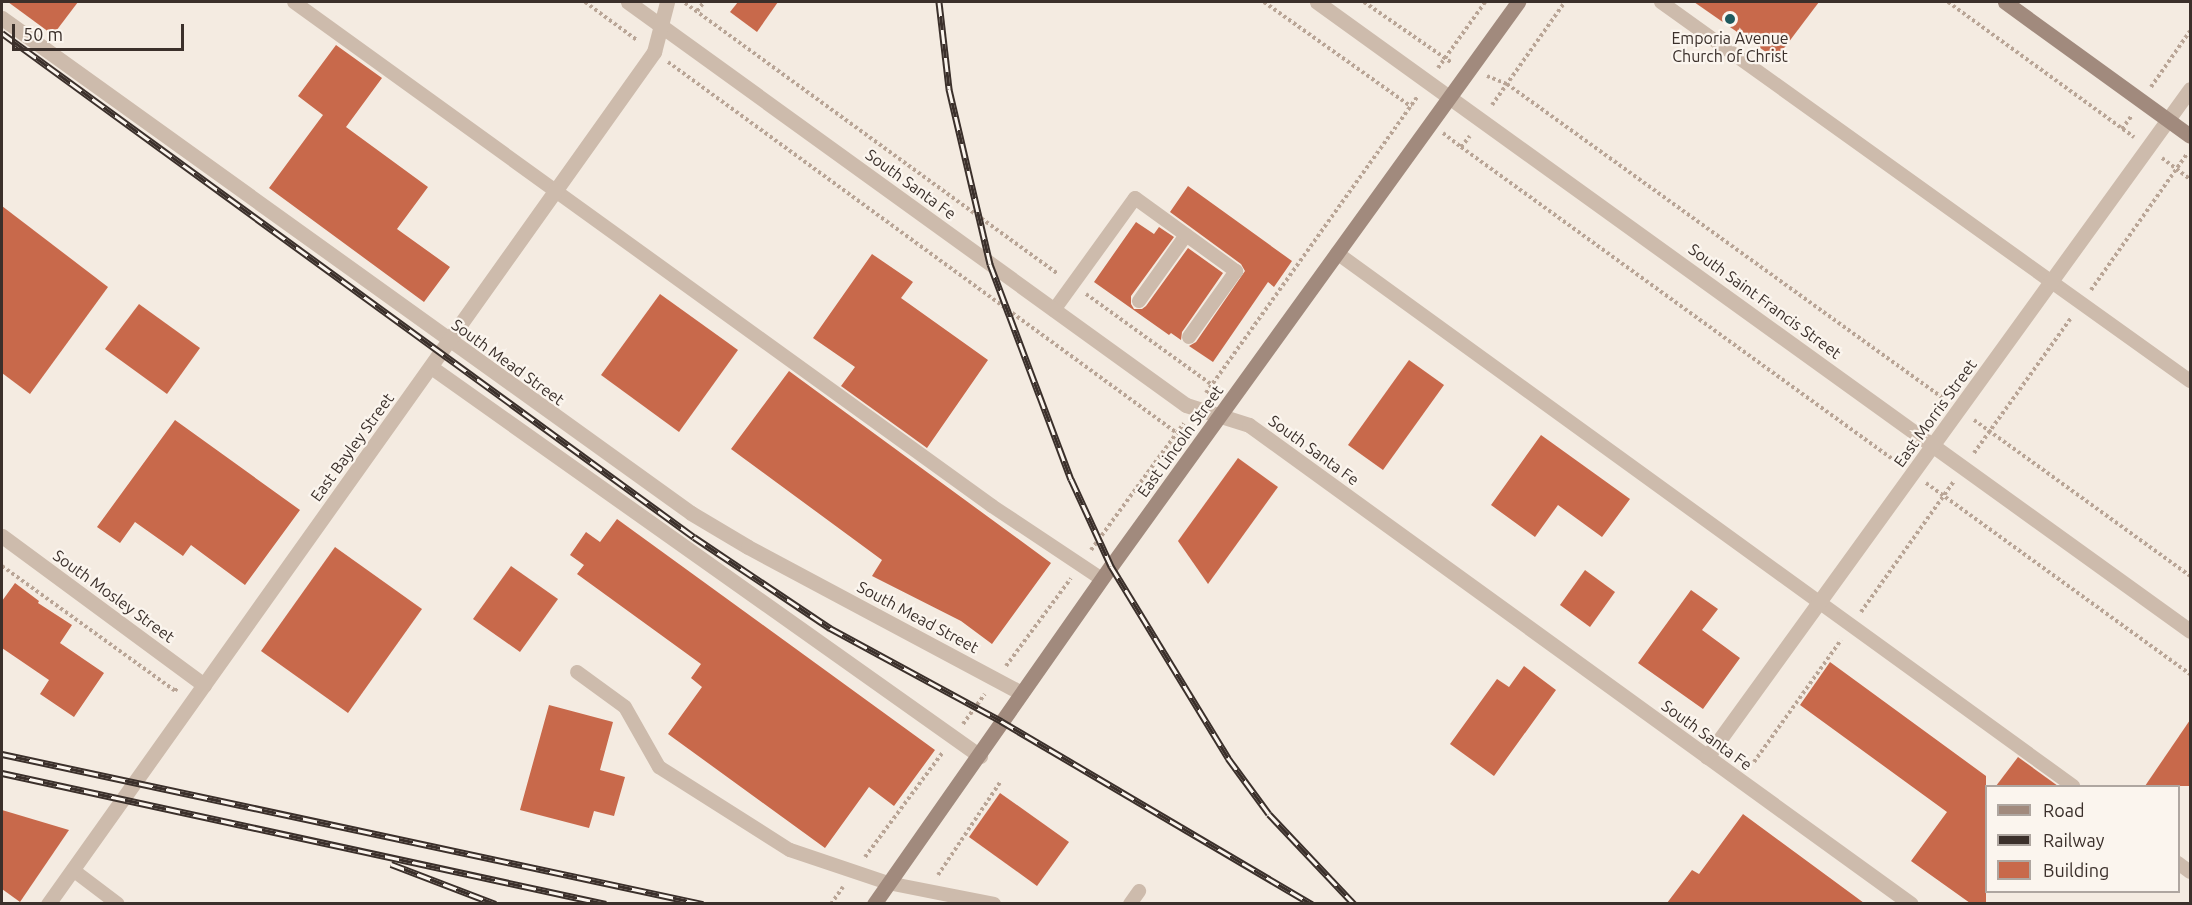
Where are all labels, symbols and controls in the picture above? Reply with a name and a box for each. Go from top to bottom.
scale bar [15,12,188,50]
marker: Emporia Avenue Church of Christ [1723,12,1737,26]
text: 50 m [23,24,63,44]
place label: Emporia Avenue Church of Christ [1671,28,1789,66]
street label: South Santa Fe [862,145,960,223]
street label: South Saint Francis Street [1685,239,1845,363]
street label: South Mead Street [448,315,568,409]
street label: East Morris Street [1889,355,1981,471]
street label: East Lincoln Street [1133,381,1227,501]
street label: East Bayley Street [306,389,398,505]
street label: South Santa Fe [1265,411,1363,489]
street label: South Mosley Street [50,546,178,646]
street label: South Mead Street [854,577,982,657]
street label: South Santa Fe [1658,696,1756,774]
legend [1985,785,2180,893]
text: Road [2043,800,2085,820]
text: Railway [2043,830,2104,850]
text: Building [2043,860,2109,880]

